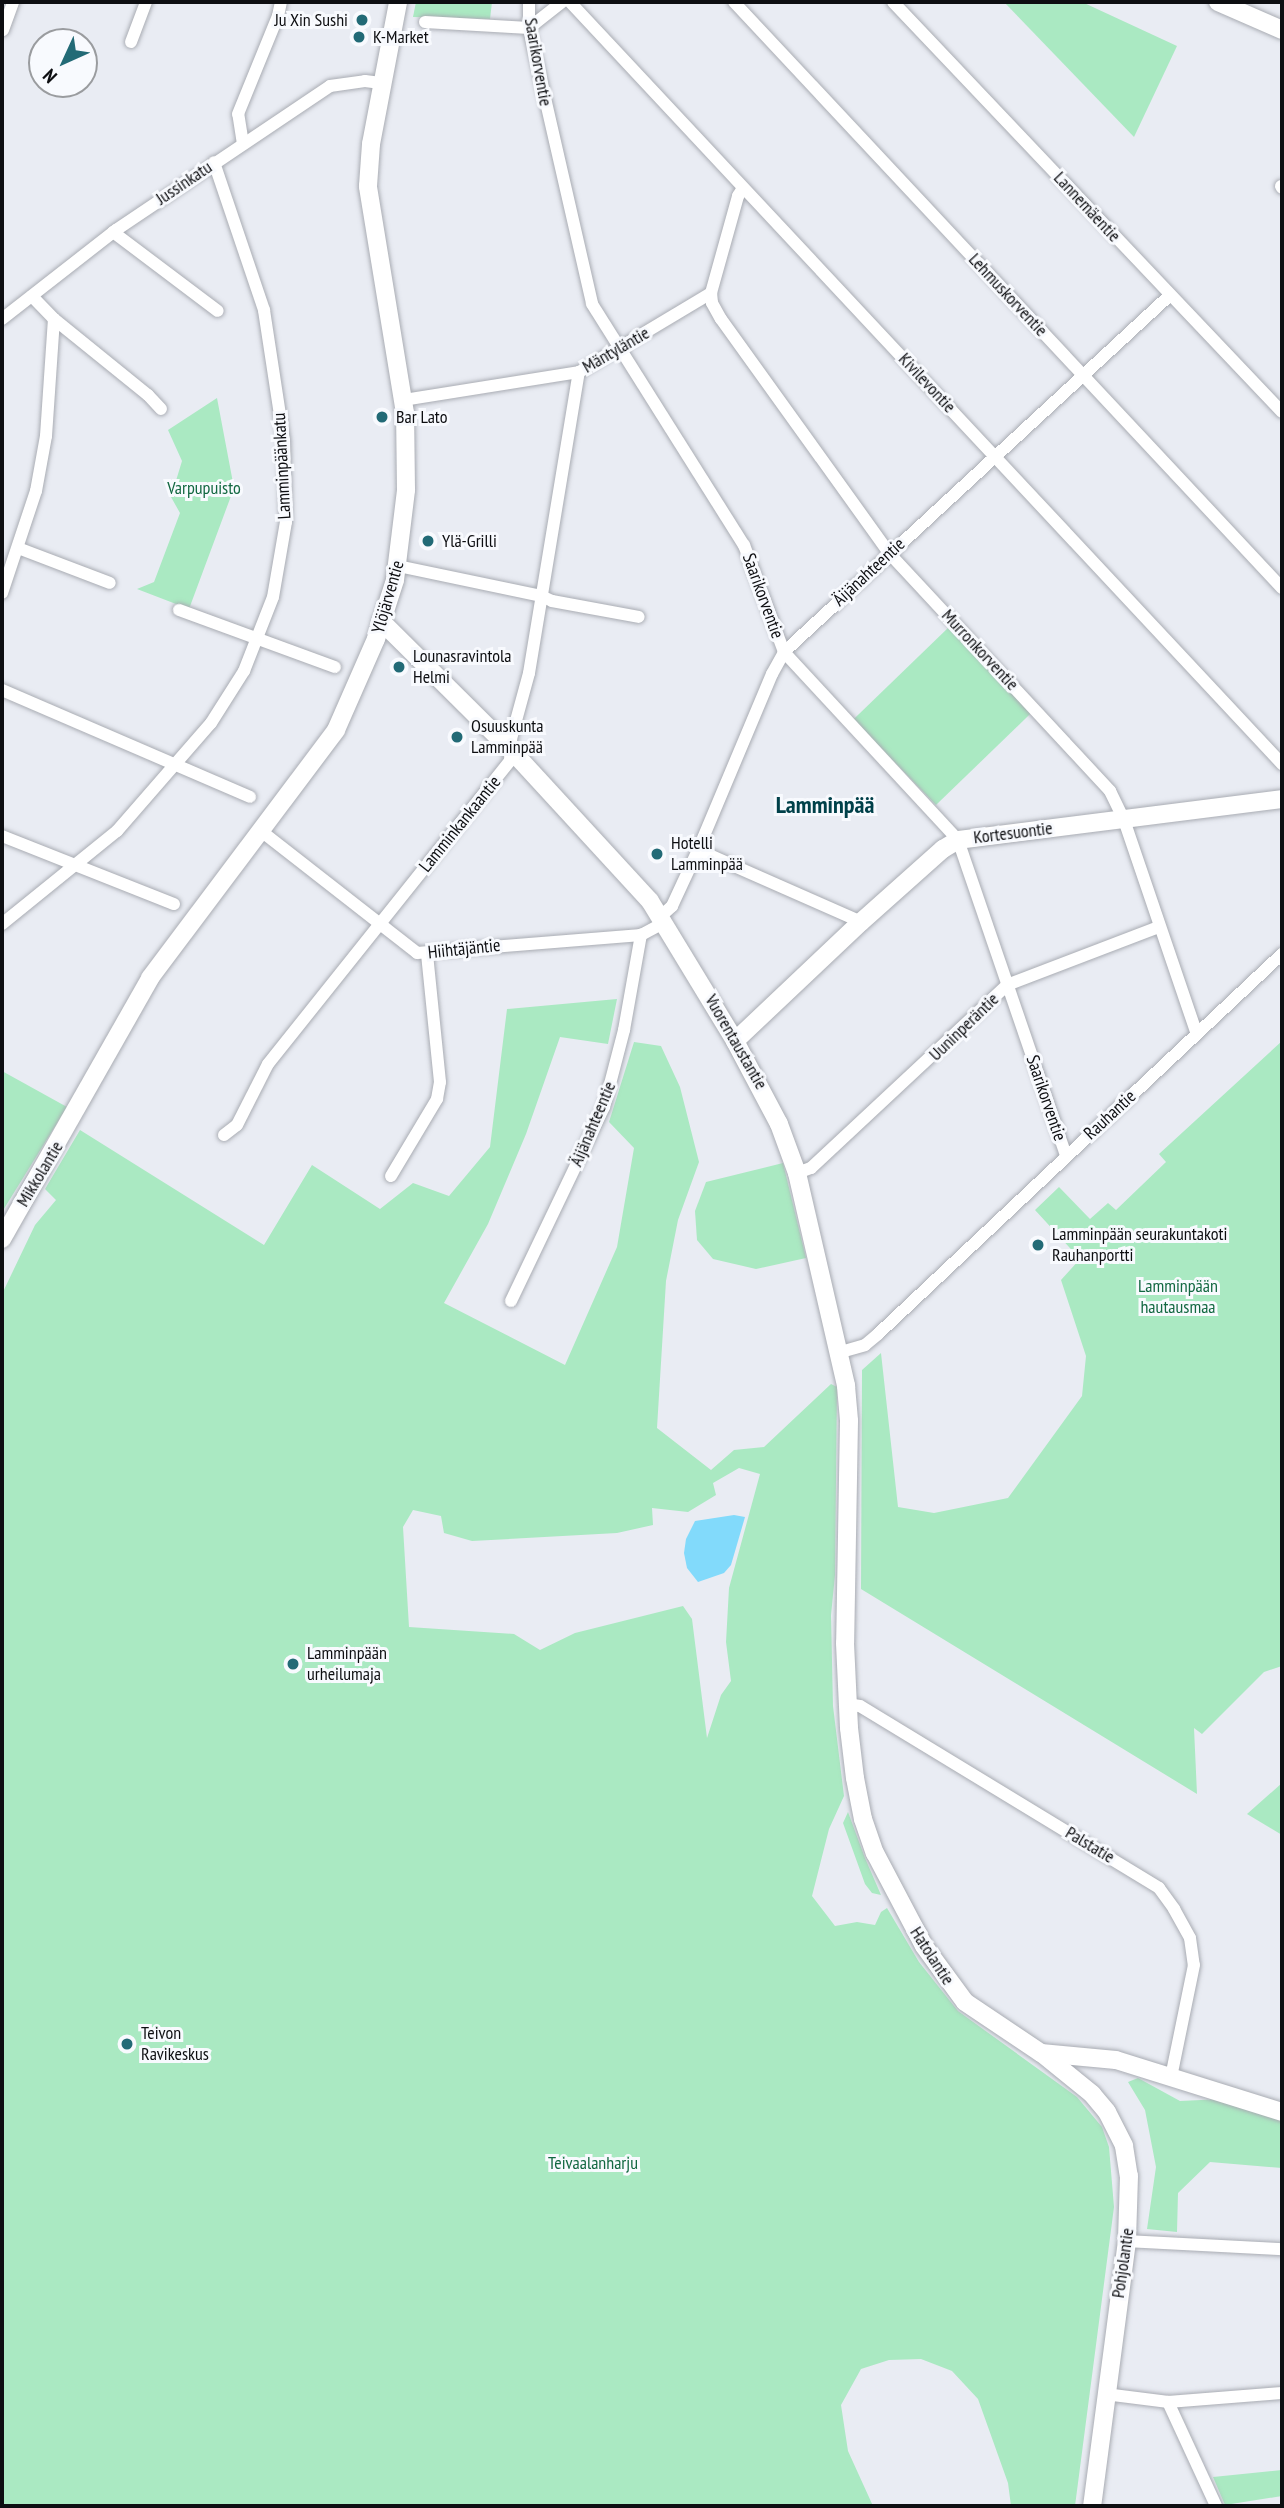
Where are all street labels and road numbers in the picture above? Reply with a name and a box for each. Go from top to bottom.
street label: Saarikorventie [520,16,556,108]
street label: Jussinkatu [152,156,216,210]
street label: Lannemäentie [1049,167,1125,247]
street label: Lehmuskorventie [964,249,1052,341]
street label: Mäntyläntie [579,322,653,378]
street label: Kivilevontie [894,349,960,417]
street label: Lamminpäänkatu [268,412,296,520]
street label: Äijänahteentie [829,533,909,611]
street label: Saarikorventie [738,550,788,642]
street label: Ylöjärventie [367,558,409,636]
street label: Murronkorventie [937,605,1023,695]
street label: Lamminkankaantie [415,772,505,876]
street label: Kortesuontie [972,817,1054,849]
street label: Hiihtäjäntie [427,934,501,964]
street label: Uuninperäntie [925,988,1003,1066]
street label: Vuorentaustantie [700,991,772,1093]
street label: Saarikorventie [1021,1052,1071,1144]
street label: Äijänahteentie [565,1078,621,1170]
street label: Rauhantie [1080,1086,1140,1144]
street label: Mikkolantie [12,1137,68,1211]
street label: Palstatie [1061,1822,1119,1868]
street label: Hatolantie [905,1923,959,1989]
street label: Pohjolantie [1107,2227,1139,2299]

